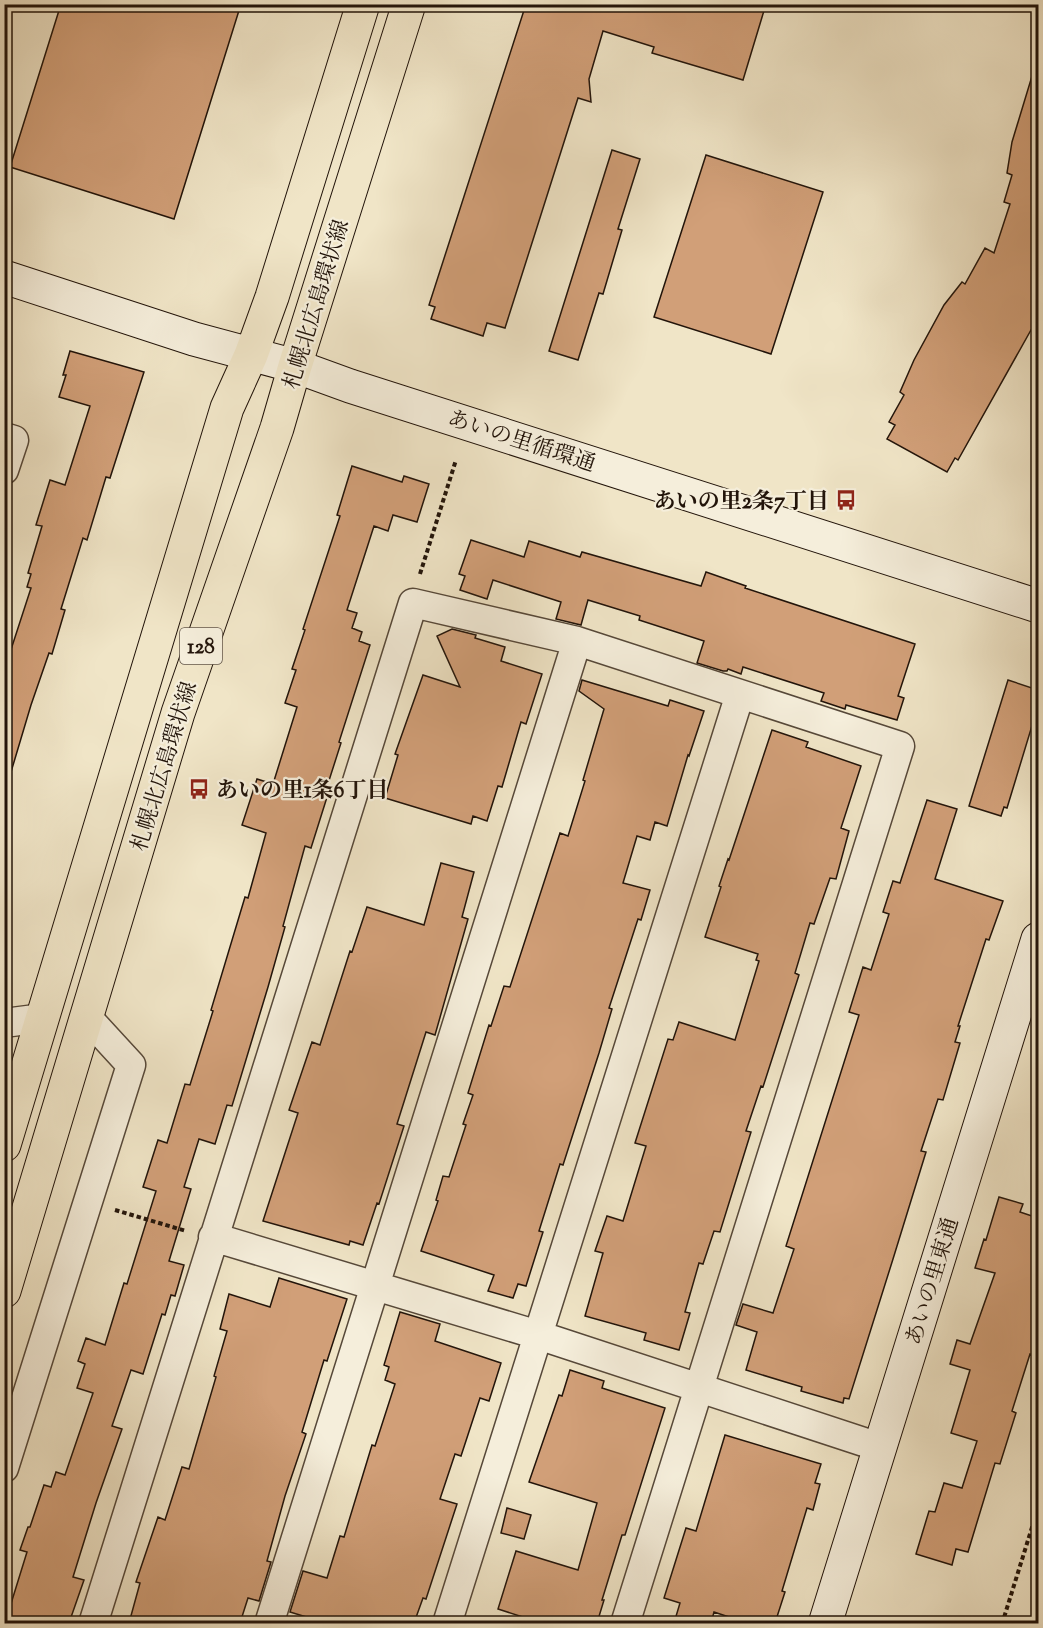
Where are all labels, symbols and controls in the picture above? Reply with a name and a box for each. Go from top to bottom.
street label: 札幌北広島環状線 [277,216,359,394]
street label: あいの里循環通 [443,404,599,482]
place label: あいの里2条7丁目 [654,487,829,519]
bus stop icon: あいの里2条7丁目 [834,488,858,512]
road number: 128 [180,628,222,664]
street label: 札幌北広島環状線 [125,678,207,856]
place label: あいの里1条6丁目 [216,776,388,808]
bus stop icon: あいの里1条6丁目 [187,777,211,801]
street label: あいの里東通 [899,1214,968,1350]

